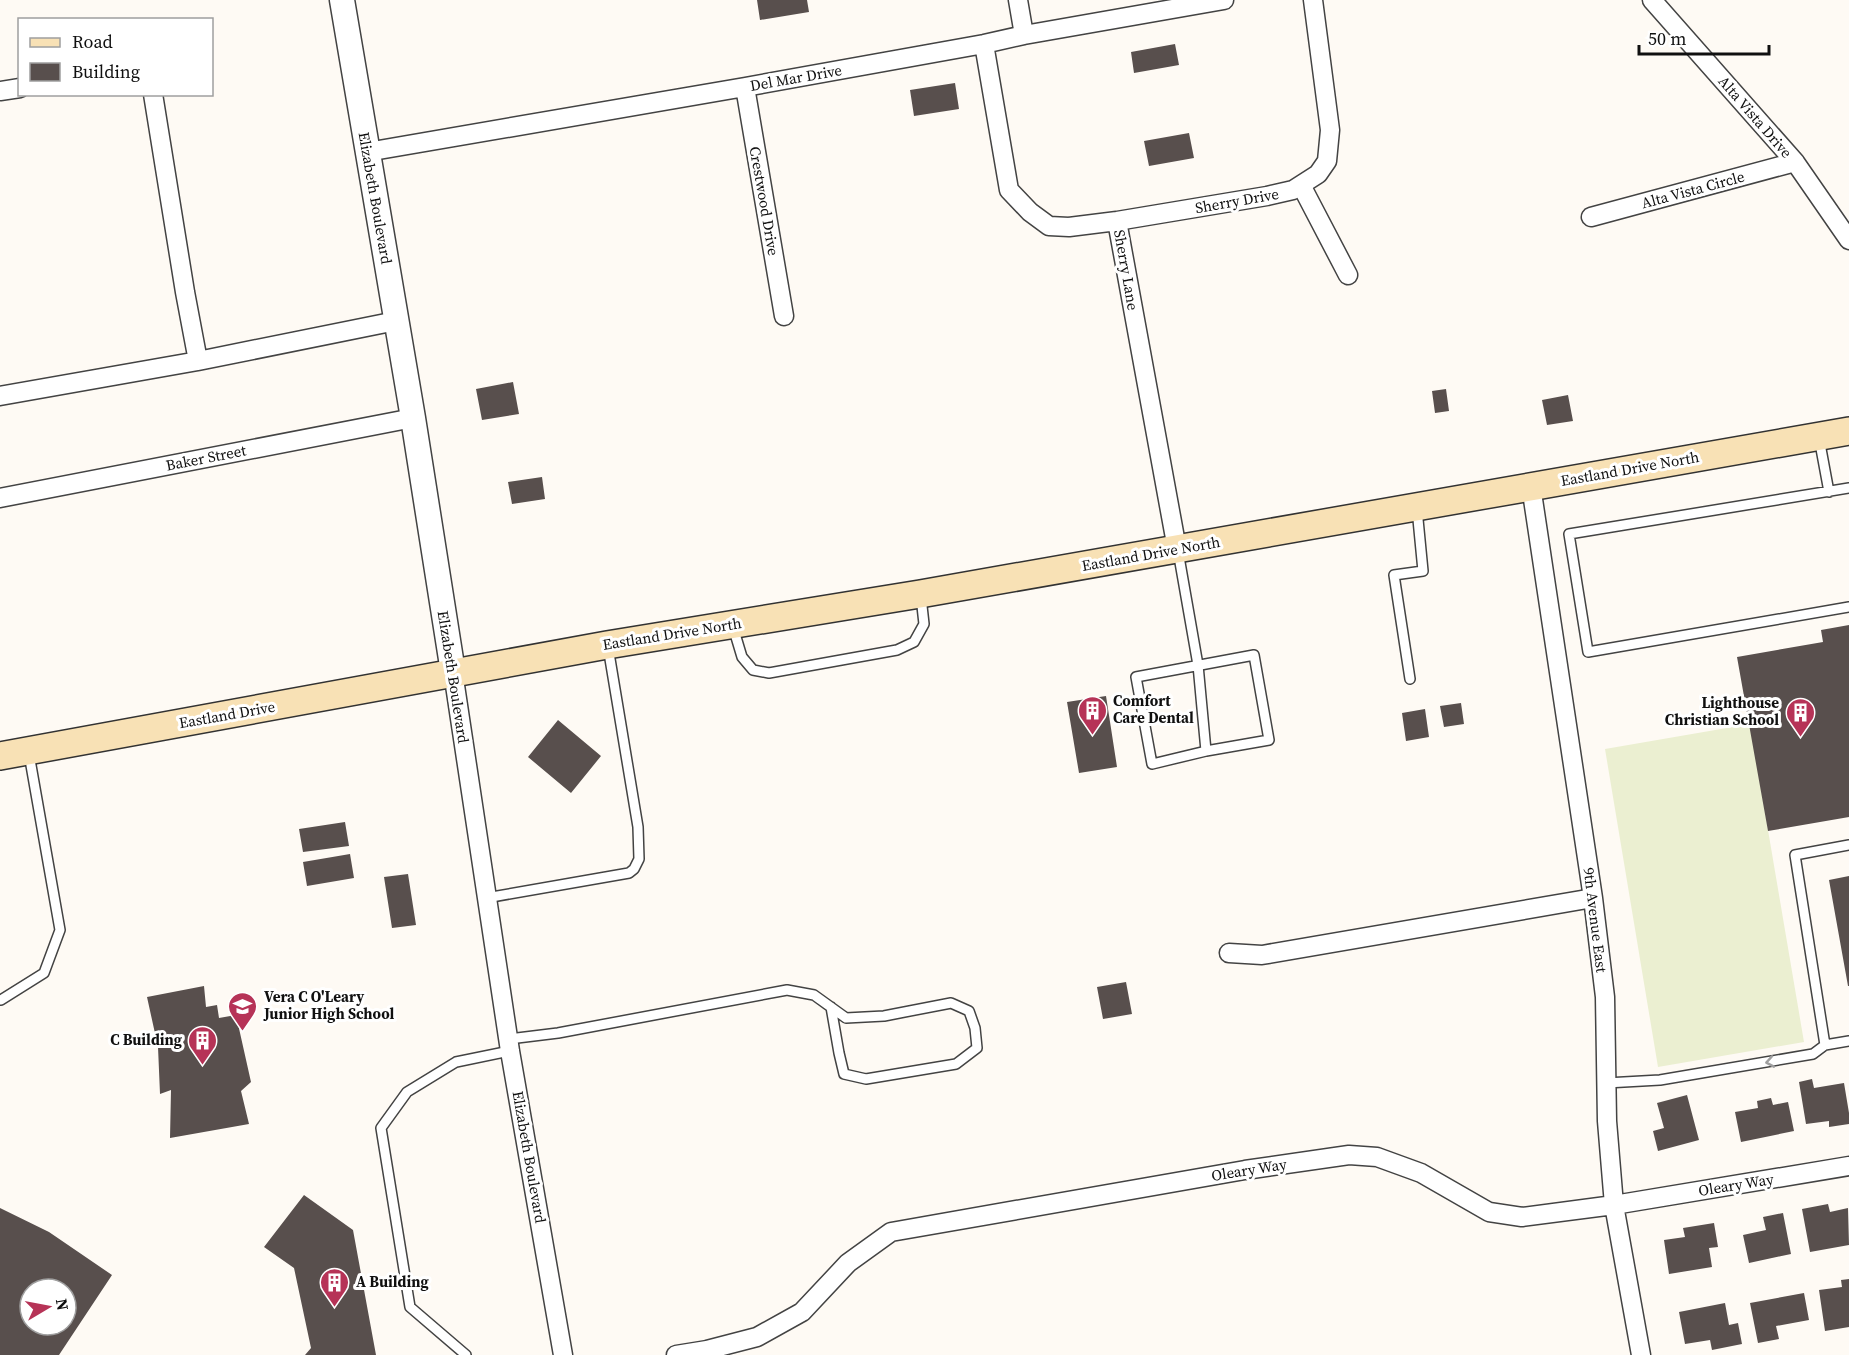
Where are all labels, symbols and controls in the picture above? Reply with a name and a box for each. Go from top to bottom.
legend [18,18,213,96]
scale bar [1639,18,1770,56]
text: 50 m [1648,26,1686,51]
text: Road [72,29,113,54]
text: Building [72,59,140,84]
street label: Del Mar Drive [748,59,844,96]
street label: Alta Vista Drive [1714,71,1797,163]
street label: Elizabeth Boulevard [354,130,398,266]
street label: Crestwood Drive [745,145,784,258]
street label: Alta Vista Circle [1639,166,1747,213]
street label: Sherry Drive [1194,183,1281,218]
street label: Sherry Lane [1109,228,1144,312]
street label: Baker Street [164,439,248,476]
street label: Eastland Drive North [1559,446,1701,491]
street label: Eastland Drive North [1080,531,1222,576]
street label: Elizabeth Boulevard [433,609,474,745]
street label: Eastland Drive North [601,612,743,655]
place label: Comfort Care Dental [1113,690,1194,728]
place label: Lighthouse Christian School [1665,692,1779,730]
building icon: Comfort Care Dental [1076,694,1108,736]
street label: Eastland Drive [177,696,277,733]
building icon: Lighthouse Christian School [1784,696,1816,738]
street label: 9th Avenue East [1579,866,1612,974]
place label: Vera C O'Leary Junior High School [263,986,395,1024]
school or university icon: Vera C O'Leary Junior High School [227,990,259,1032]
building icon: C Building [187,1024,219,1066]
place label: C Building [110,1029,182,1050]
one-way arrow [1765,1055,1775,1067]
street label: Elizabeth Boulevard [508,1089,552,1225]
street label: Oleary Way [1210,1153,1288,1186]
street label: Oleary Way [1697,1168,1775,1201]
building icon: A Building [319,1266,351,1308]
place label: A Building [356,1271,429,1292]
north arrow [18,1277,78,1337]
text: N [51,1297,75,1312]

